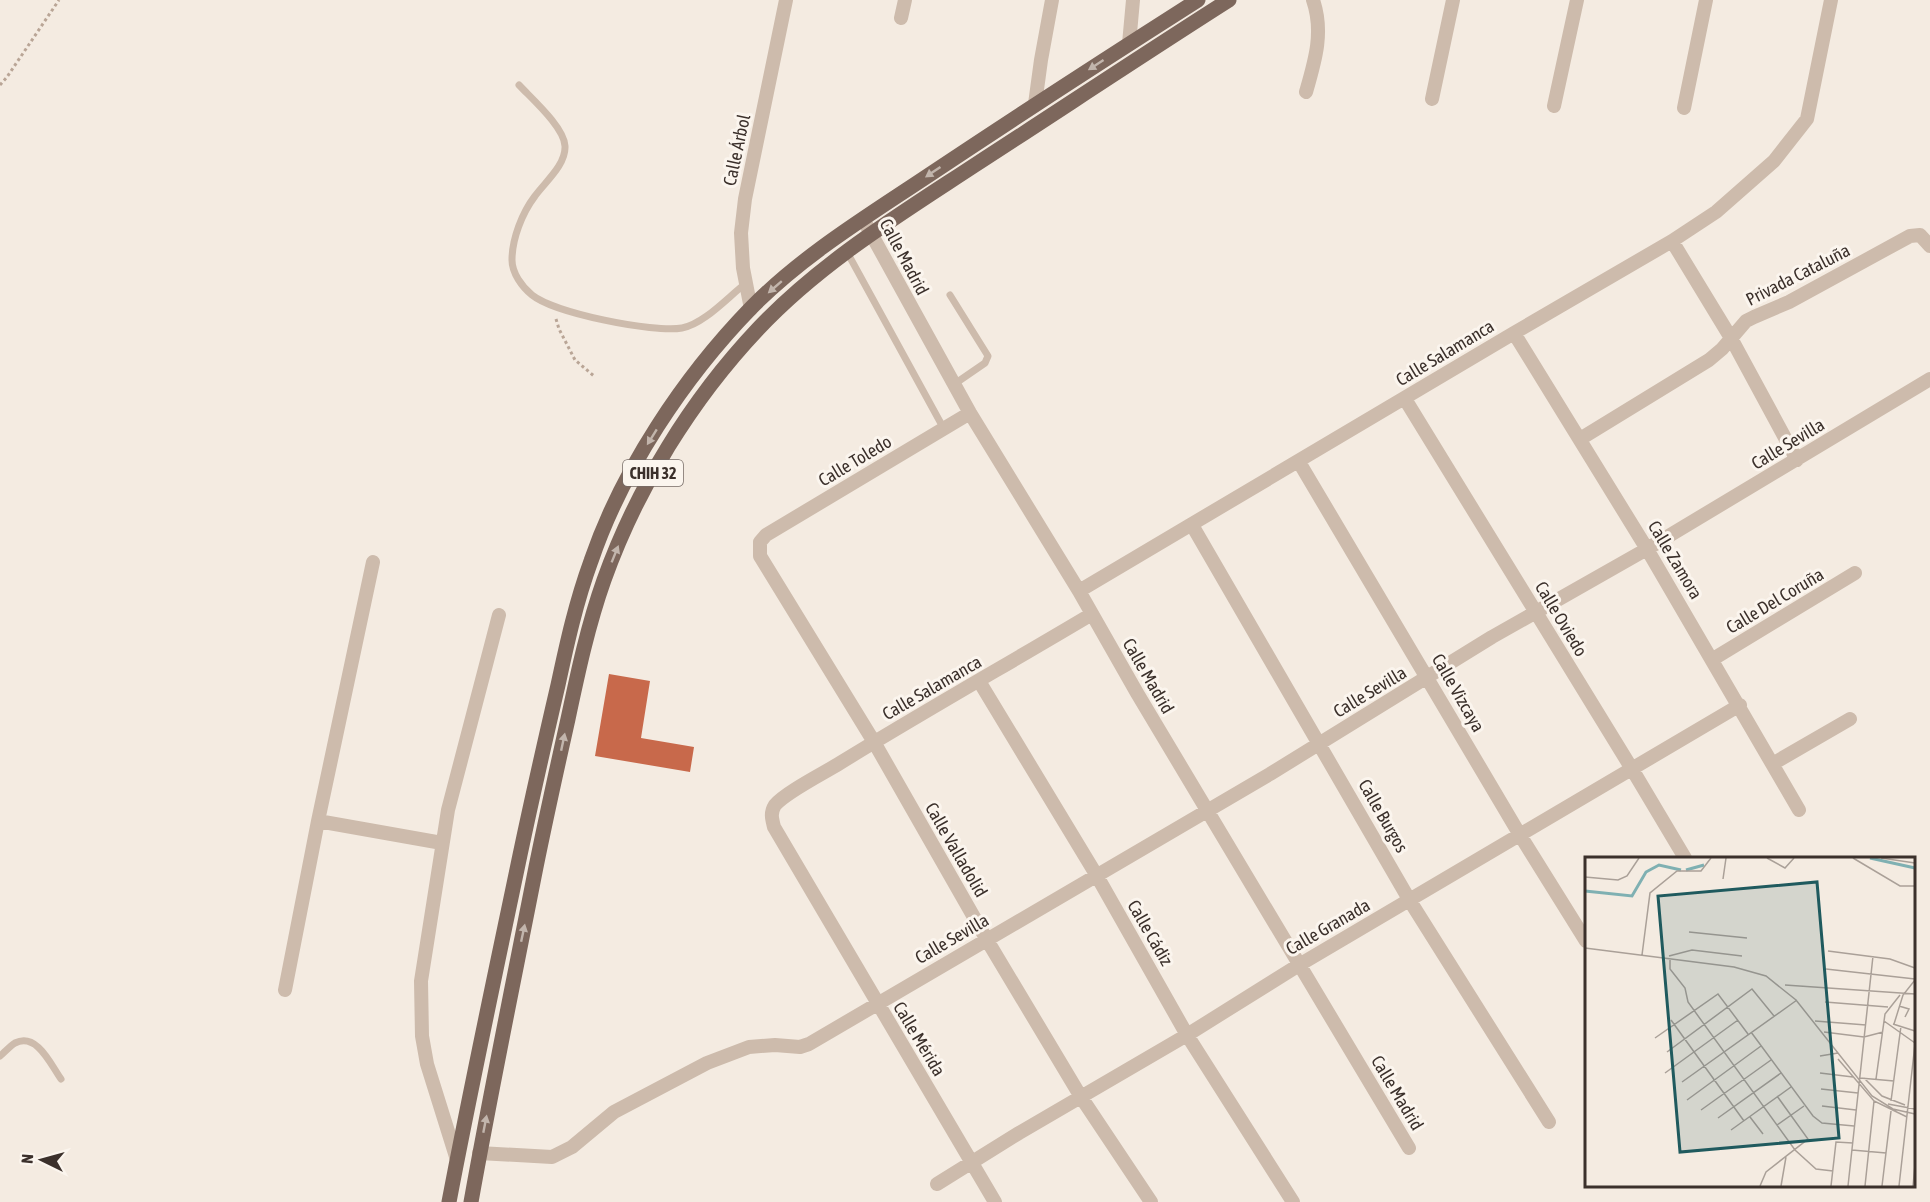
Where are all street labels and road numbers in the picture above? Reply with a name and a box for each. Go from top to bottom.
street label: Calle Árbol [719,112,754,187]
street label: Calle Madrid [876,215,933,299]
street label: Privada Cataluña [1742,239,1853,310]
street label: Calle Salamanca [1392,315,1498,390]
street label: Calle Sevilla [1747,414,1828,474]
street label: Calle Toledo [814,431,895,491]
road number: CHIH 32 [623,460,683,486]
street label: Calle Zamora [1644,517,1707,603]
street label: Calle Del Coruña [1722,563,1827,638]
street label: Calle Oviedo [1531,577,1592,660]
street label: Calle Madrid [1118,634,1178,717]
street label: Calle Vizcaya [1428,650,1489,735]
street label: Calle Salamanca [879,651,985,724]
street label: Calle Sevilla [1329,662,1410,722]
street label: Calle Burgos [1354,776,1413,856]
street label: Calle Valladolid [921,799,992,901]
street label: Calle Granada [1282,894,1373,959]
street label: Calle Cádiz [1123,896,1178,970]
street label: Calle Sevilla [911,909,992,968]
street label: Calle Mérida [889,998,950,1080]
street label: Calle Madrid [1367,1052,1428,1134]

